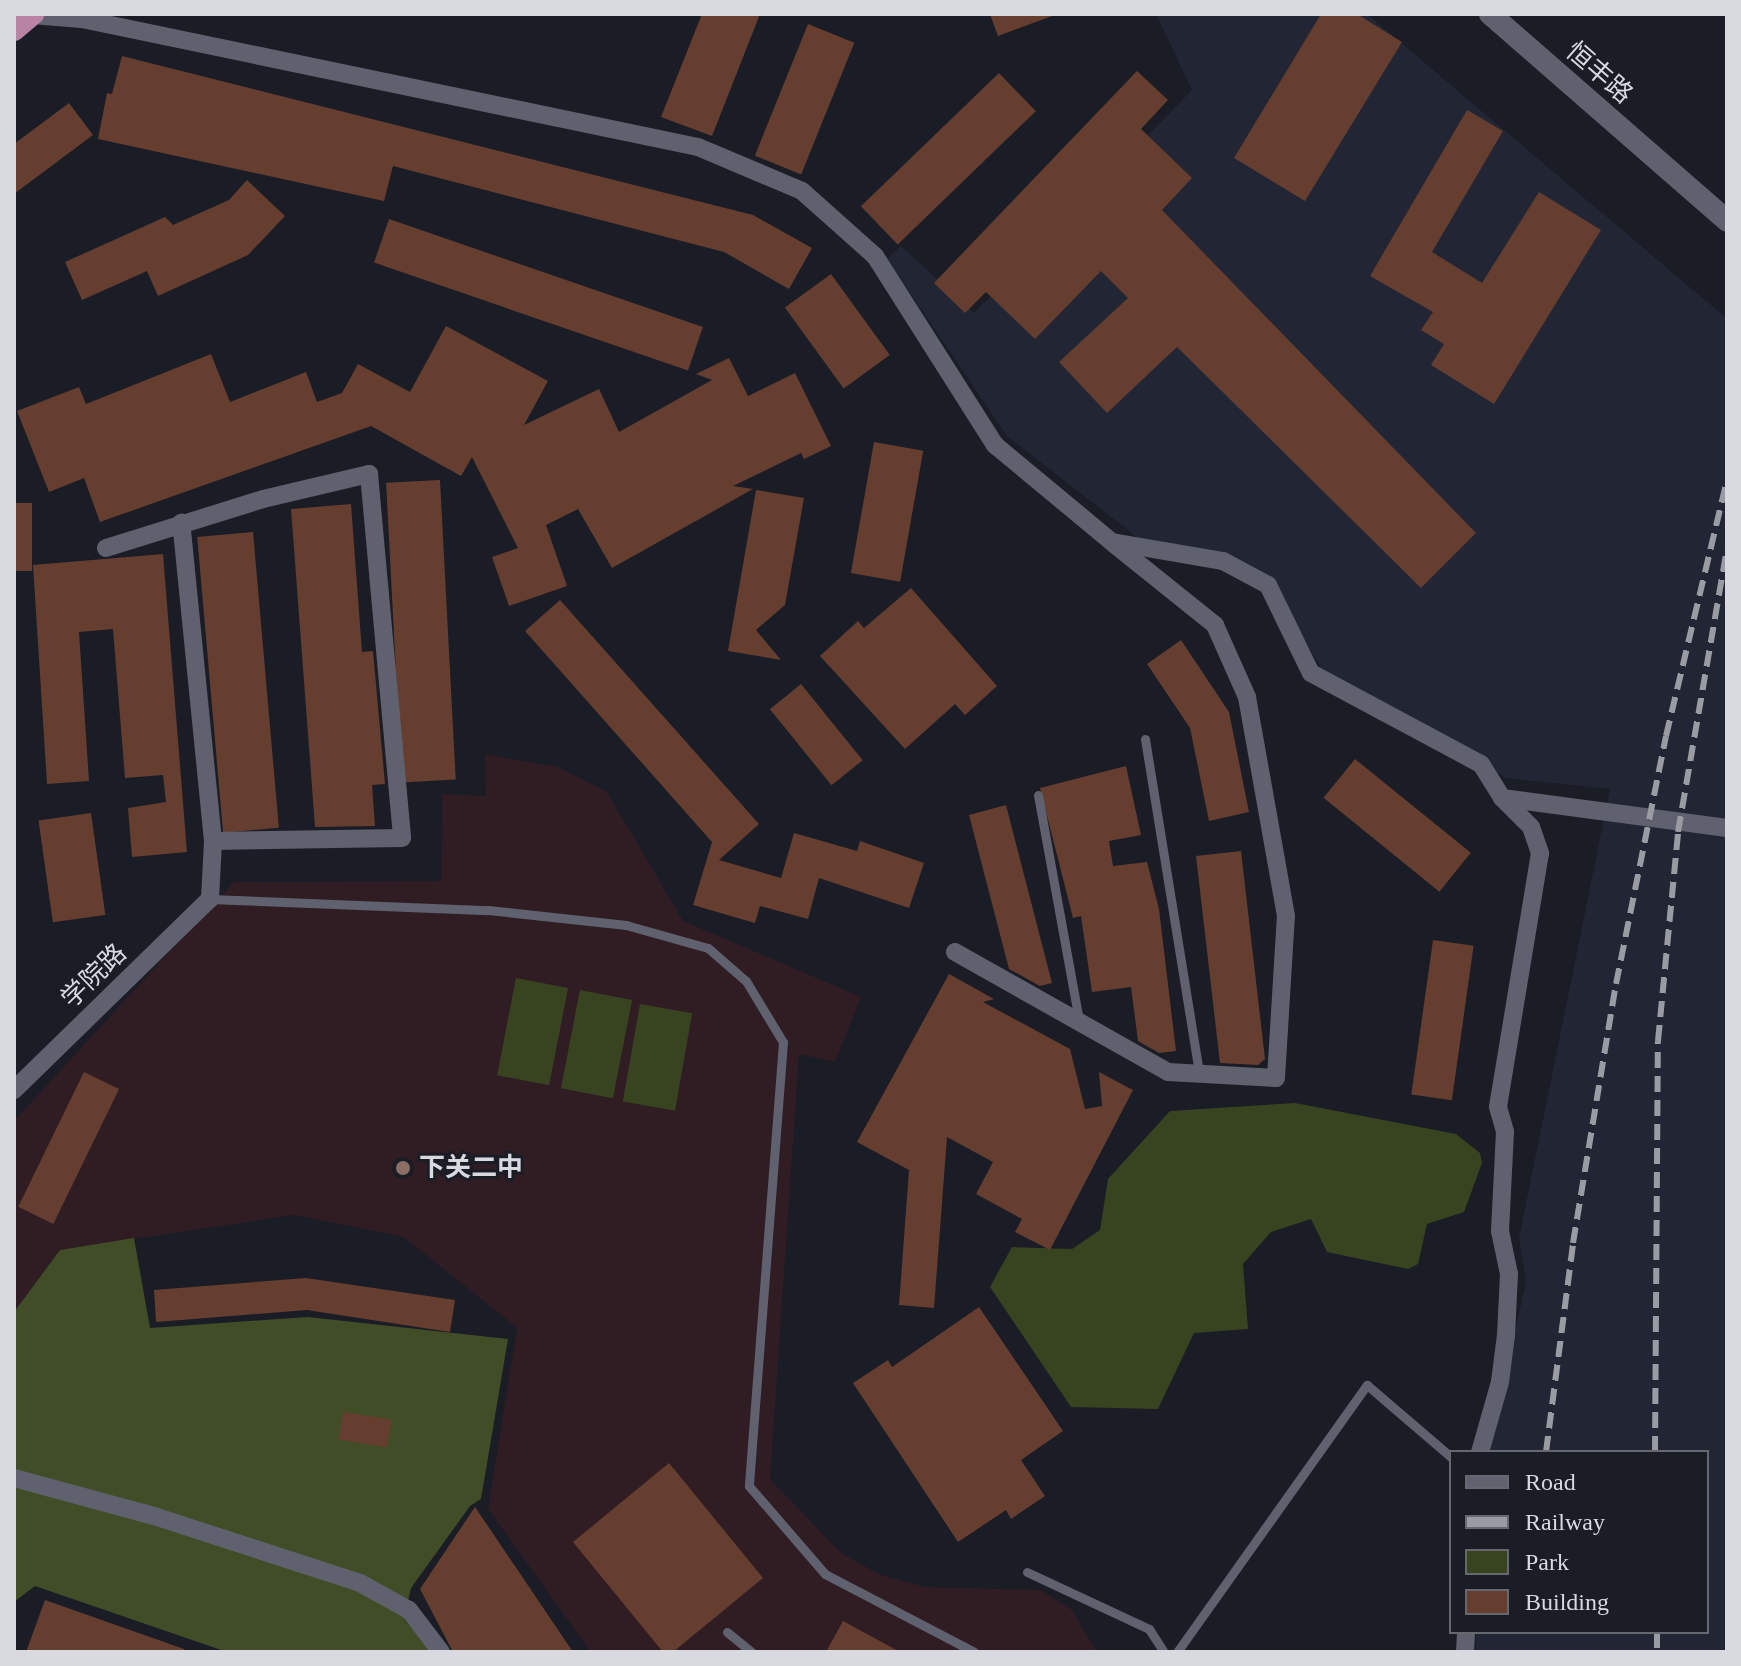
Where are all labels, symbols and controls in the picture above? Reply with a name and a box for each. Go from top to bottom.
street label: 恒丰路 [1559,36,1639,110]
street label: 学院路 [55,938,133,1014]
place label: 下关二中 [419,1152,523,1184]
marker: 下关二中 [394,1159,412,1177]
legend [1449,1450,1709,1634]
text: Road [1525,1469,1576,1495]
text: Railway [1525,1509,1605,1535]
text: Park [1525,1549,1569,1575]
text: Building [1525,1589,1609,1615]

